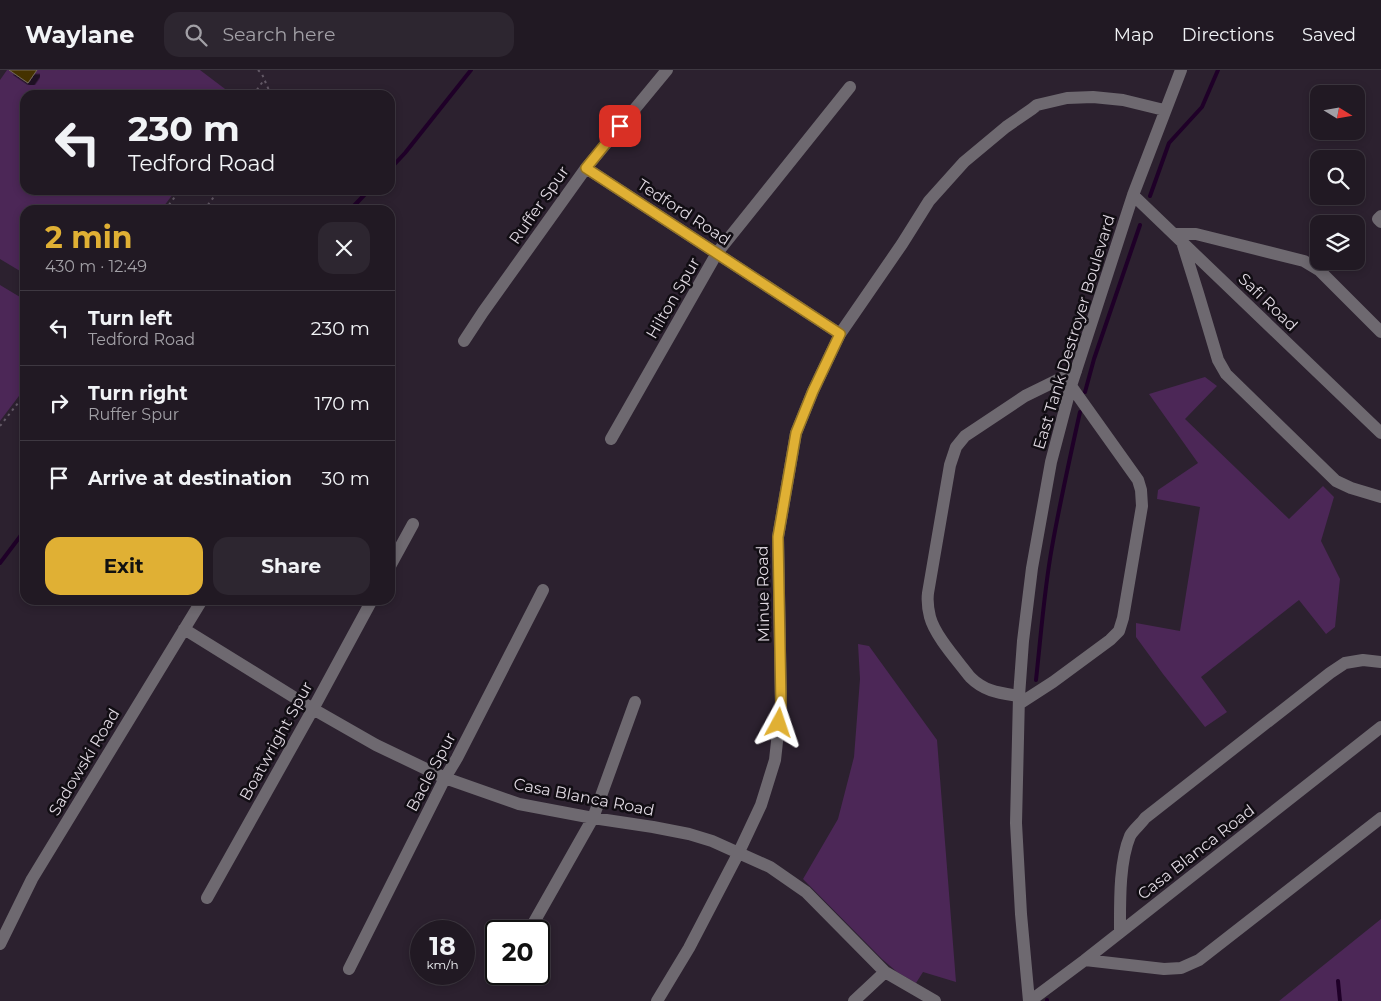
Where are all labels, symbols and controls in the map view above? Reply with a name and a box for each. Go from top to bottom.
search box [164,12,514,57]
text: Waylane [25,20,134,49]
icon: search [182,21,210,49]
text: Search here [222,23,335,46]
text: Map [1114,24,1154,46]
text: Directions [1182,24,1274,46]
text: Saved [1302,24,1356,46]
north arrow [1310,85,1365,140]
map controls [1310,85,1365,270]
pin [599,105,641,147]
text: 230 m [128,107,240,150]
icon: left [45,110,110,175]
icon: arrive [606,112,634,140]
text: Tedford Road [128,150,275,177]
button: search [1310,150,1365,205]
street label: Ruffer Spur [505,162,573,248]
street label: Tedford Road [634,175,734,249]
street label: East Tank Destroyer Boulevard [1029,212,1119,452]
button: layers [1310,215,1365,270]
text: 2 min [45,219,132,256]
button: close [318,222,370,274]
street label: Hilton Spur [642,254,704,342]
text: 430 m · 12:49 [45,257,147,276]
street label: Safi Road [1234,269,1302,335]
text: Turn left [88,307,173,330]
icon: left [45,314,73,342]
text: 230 m [311,317,370,340]
text: Tedford Road [88,330,195,349]
text: Turn right [88,382,188,405]
icon: right [45,389,73,417]
text: 170 m [315,392,370,415]
text: Ruffer Spur [88,405,179,424]
icon: arrive [45,464,73,492]
text: Arrive at destination [88,467,292,490]
text: 30 m [322,467,370,490]
button: Exit [45,537,203,595]
button: Share [213,537,370,595]
street label: Minue Road [753,545,773,643]
street label: Boatwright Spur [235,678,317,804]
position arrow [752,696,804,748]
street label: Sadowski Road [45,705,123,819]
street label: Bacle Spur [402,729,460,815]
street label: Casa Blanca Road [512,774,656,820]
street label: Casa Blanca Road [1134,800,1258,904]
speed limit sign: 20 [485,920,550,985]
text: 18 [429,931,456,961]
text: km/h [426,957,459,972]

